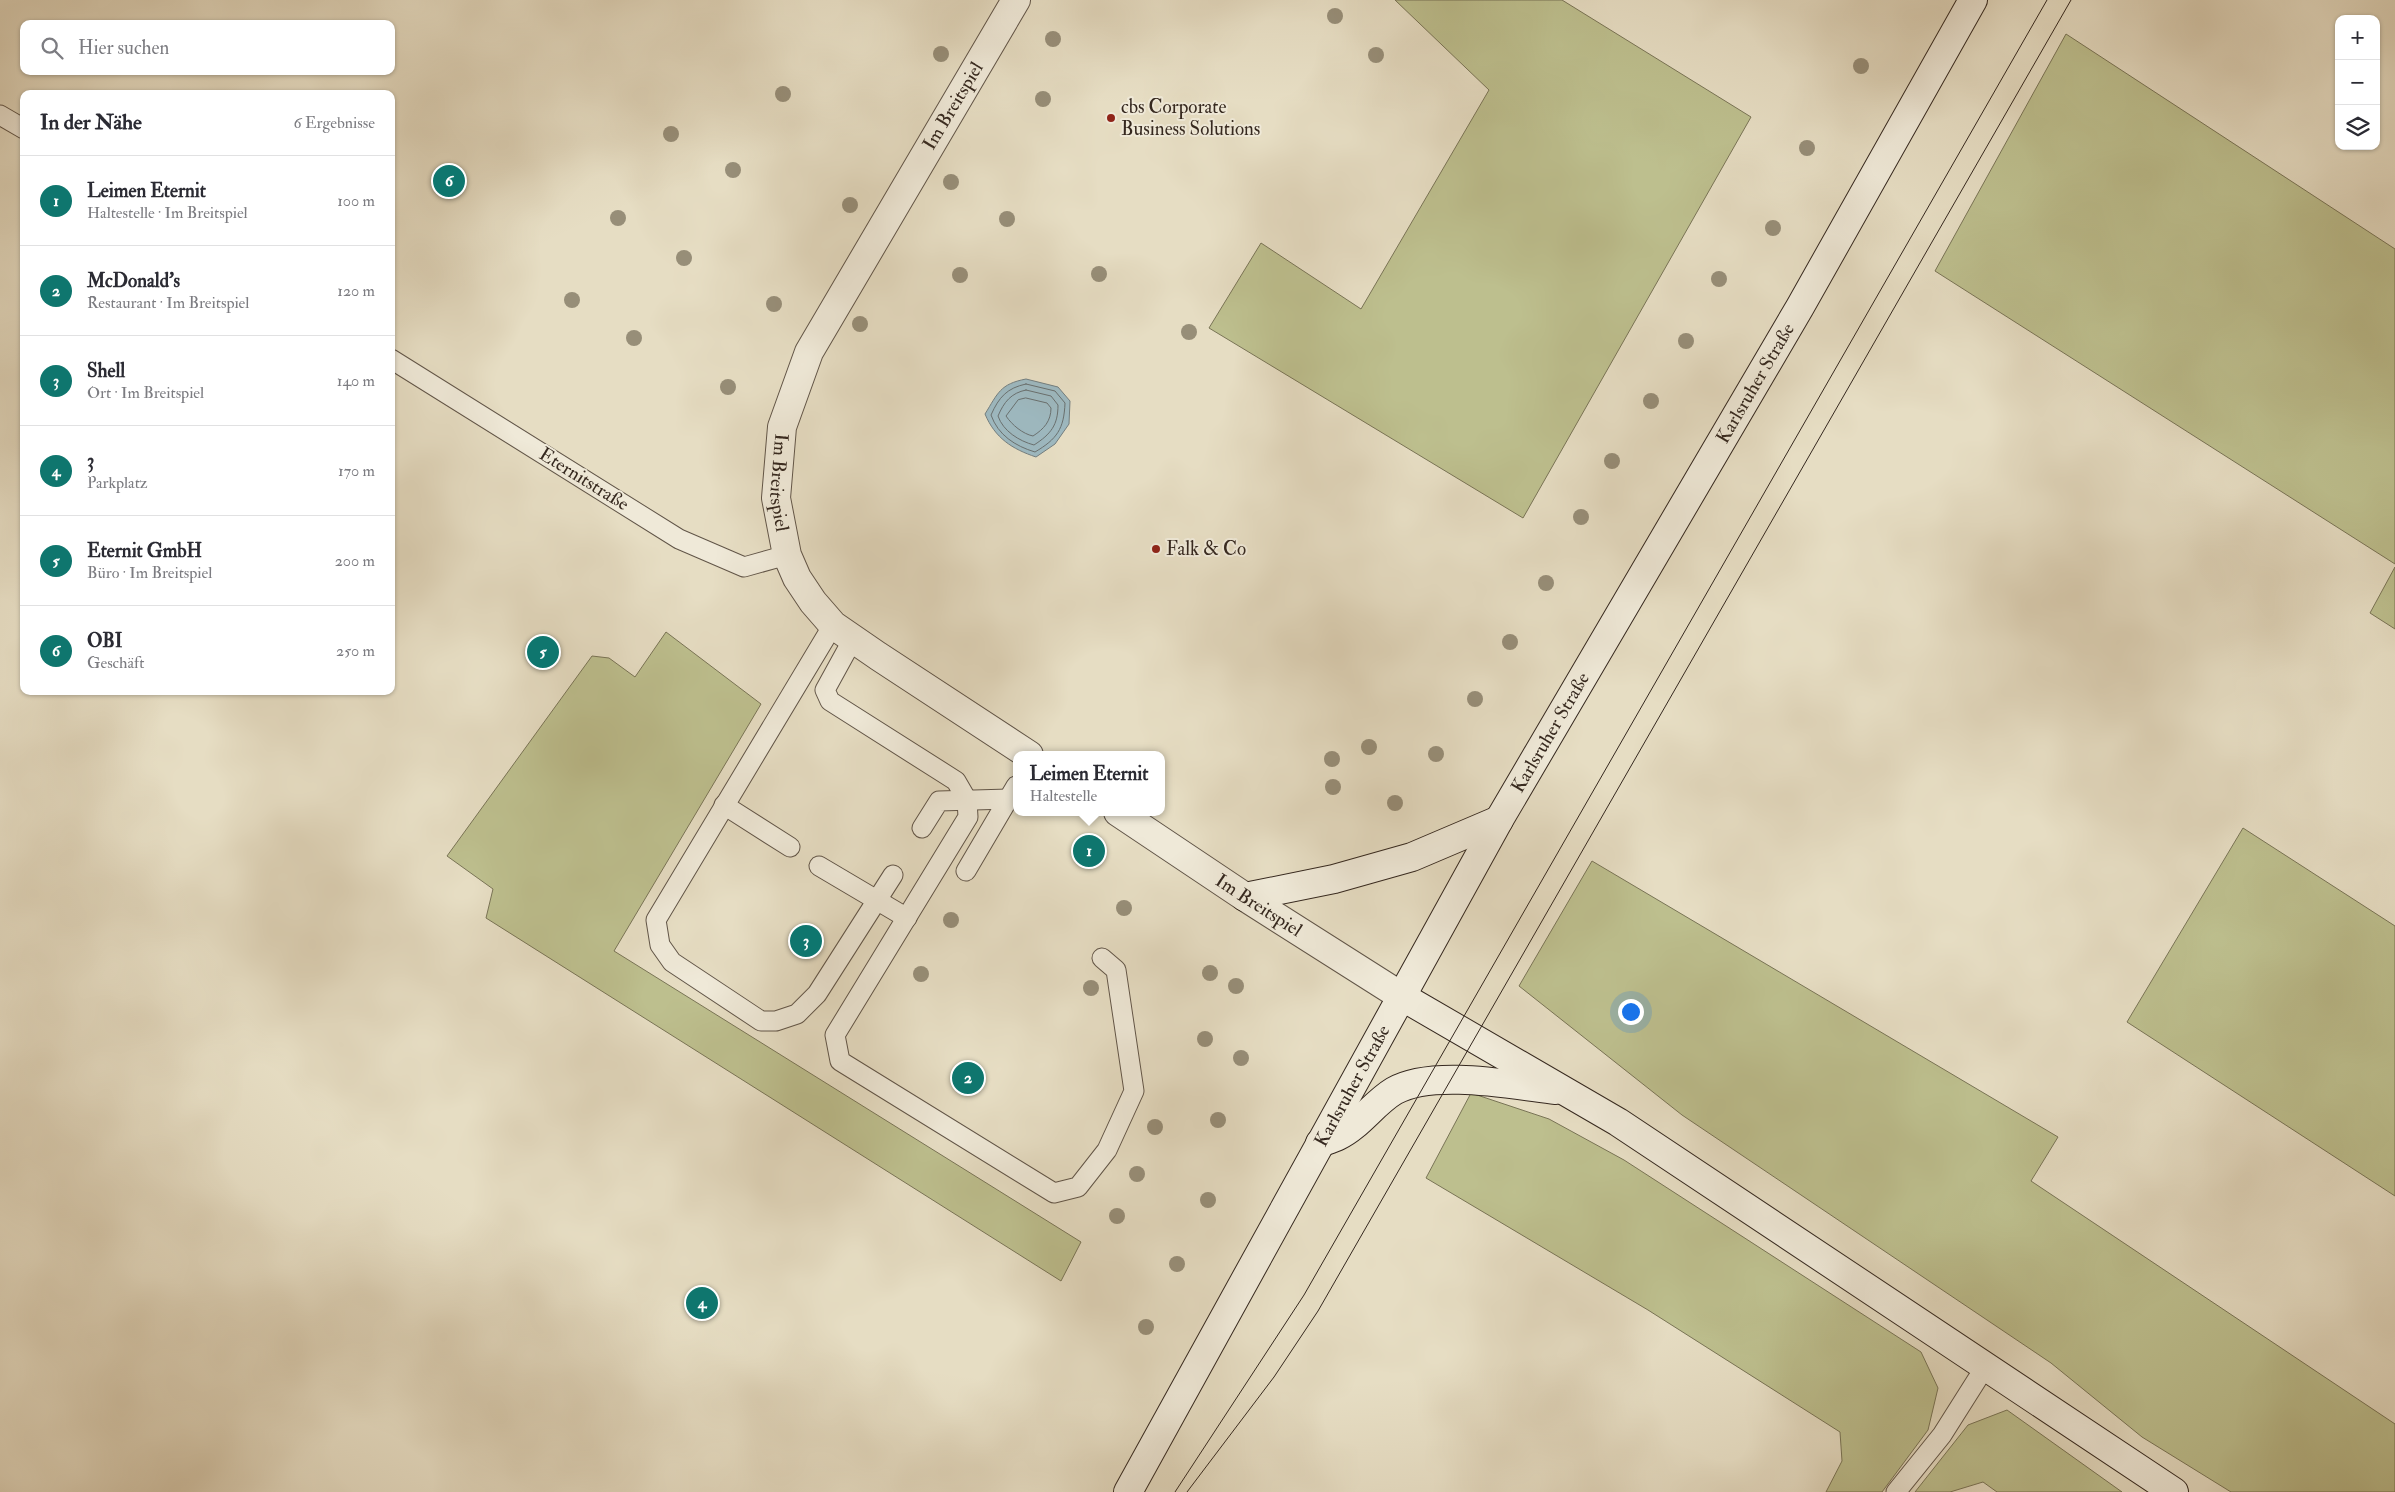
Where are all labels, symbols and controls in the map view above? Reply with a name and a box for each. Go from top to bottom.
map controls [2335,15,2380,150]
button: + [2335,15,2380,60]
search box [20,20,395,75]
icon: search [38,34,66,62]
text: Hier suchen [78,36,169,60]
street label: Im Breitspiel [917,57,990,155]
button: − [2335,60,2380,105]
place label: cbs Corporate Business Solutions [1121,95,1260,141]
button: layers [2335,105,2380,150]
text: In der Nähe [40,109,142,136]
marker: cbs Corporate Business Solutions [1105,112,1117,124]
text: 6 Ergebnisse [294,113,375,133]
pin: 6 [433,162,465,200]
text: Leimen Eternit [87,179,206,203]
text: 1 [53,191,59,211]
text: 100 m [337,191,375,211]
text: Haltestelle · Im Breitspiel [87,203,248,223]
text: McDonald's [87,269,180,293]
text: 2 [52,281,60,301]
text: 120 m [337,281,375,301]
text: Restaurant · Im Breitspiel [87,293,249,313]
street label: Karlsruher Straße [1711,319,1800,448]
text: Shell [87,359,125,383]
text: 3 [53,371,59,391]
text: 140 m [337,371,375,391]
text: Ort · Im Breitspiel [87,383,204,403]
street label: Im Breitspiel [764,433,794,534]
street label: Eternitstraße [535,442,633,516]
text: 3 [87,449,94,473]
text: 4 [52,461,60,481]
text: 170 m [338,461,375,481]
text: Parkplatz [87,473,148,493]
place label: Falk & Co [1166,537,1246,561]
text: Eternit GmbH [87,539,202,563]
marker: Falk & Co [1150,543,1162,555]
text: 5 [52,551,60,571]
text: 200 m [335,551,375,571]
text: Büro · Im Breitspiel [87,563,212,583]
text: OBI [87,629,122,653]
pin: 5 [527,633,559,671]
text: 6 [52,641,60,661]
text: 250 m [336,641,375,661]
text: Geschäft [87,653,144,673]
street label: Karlsruher Straße [1506,668,1595,797]
popup [1013,751,1165,816]
text: Leimen Eternit [1030,762,1148,786]
text: Haltestelle [1030,786,1097,806]
pin: 1 [1073,832,1105,870]
street label: Im Breitspiel [1211,869,1307,942]
pin: 3 [790,922,822,960]
your location [1618,999,1644,1025]
street label: Karlsruher Straße [1309,1021,1395,1151]
pin: 2 [952,1059,984,1097]
pin: 4 [686,1284,718,1322]

